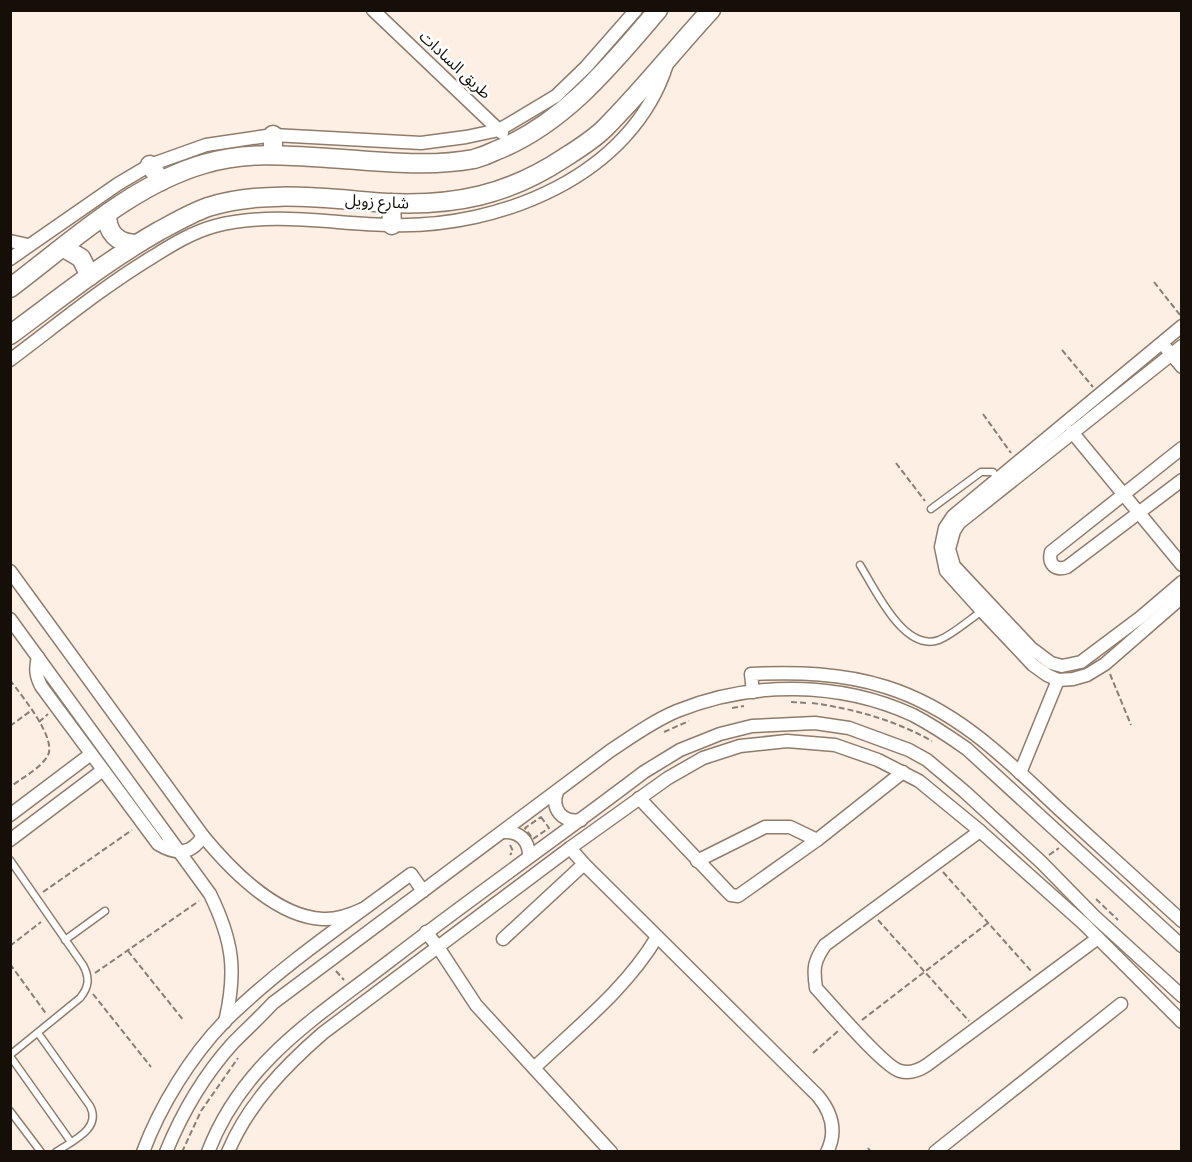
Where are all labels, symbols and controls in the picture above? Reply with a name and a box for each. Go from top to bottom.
street label: طريق السادات [415,26,495,104]
street label: شارع زويل [344,190,410,216]

